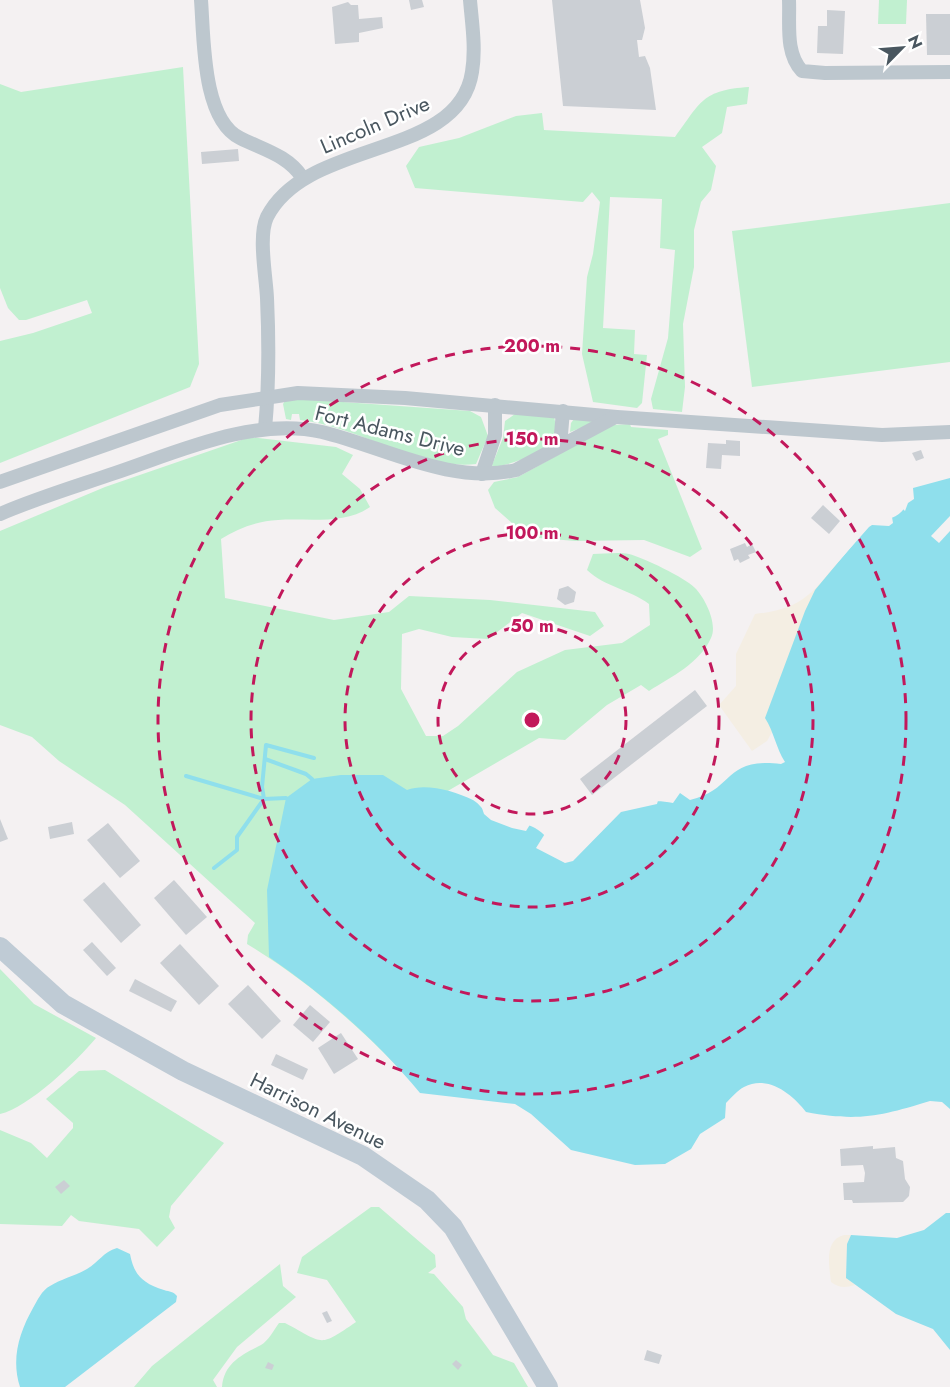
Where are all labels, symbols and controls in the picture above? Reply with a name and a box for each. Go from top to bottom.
north arrow [872,18,932,78]
text: N [902,31,928,52]
street label: Lincoln Drive [316,88,435,162]
text: 200 m [504,333,560,359]
street label: Fort Adams Drive [312,398,468,464]
text: 150 m [506,426,558,452]
text: 100 m [505,520,559,546]
text: 50 m [510,613,554,639]
centre of rings [522,710,542,730]
street label: Harrison Avenue [245,1065,391,1157]

